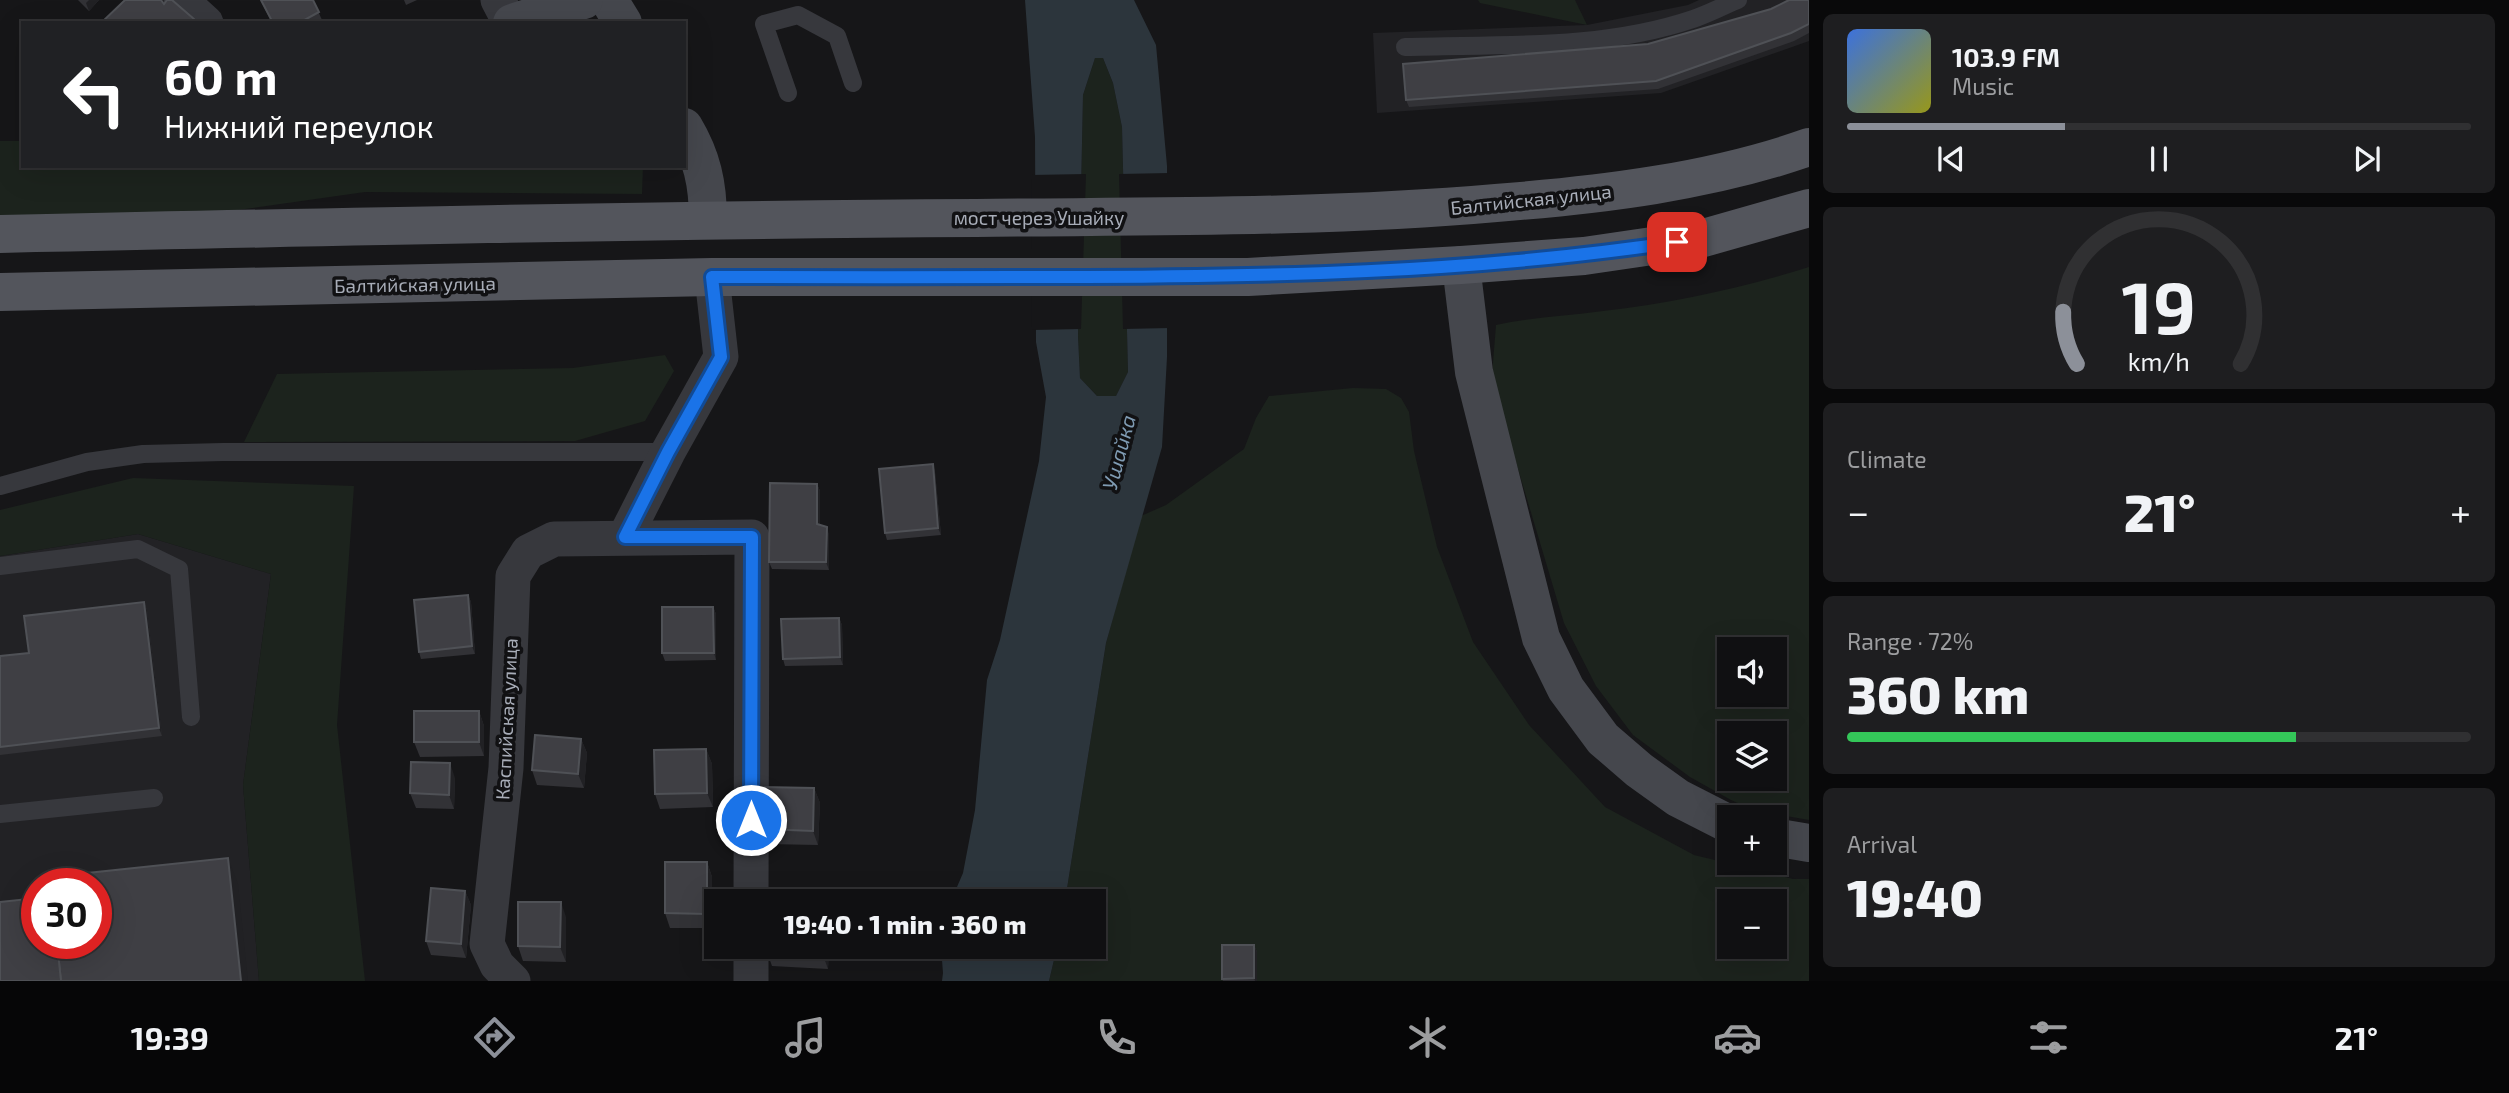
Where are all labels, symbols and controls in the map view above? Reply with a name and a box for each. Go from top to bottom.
text: 103.9 FM [1952,41,2060,72]
text: 60 m [164,46,278,105]
icon: left [49,49,140,140]
text: Music [1952,72,2014,100]
text: Нижний переулок [164,106,434,144]
icon: previous [1932,140,1970,178]
icon: pause [2140,140,2178,178]
icon: next [2348,140,2386,178]
street label: Балтийская улица [1449,179,1613,220]
street label: мост через Ушайку [954,206,1124,230]
pin [1647,212,1707,272]
icon: arrive [1658,223,1696,261]
text: 19 [2122,261,2196,349]
street label: Балтийская улица [334,271,496,298]
text: km/h [2128,346,2190,376]
water label: Ушайка [1096,412,1140,492]
text: Climate [1847,445,1927,473]
text: 21° [2124,480,2195,542]
text: − [1847,488,1869,534]
text: + [2450,488,2471,534]
text: Range · 72% [1847,627,1973,655]
street label: Каспийская улица [490,637,523,801]
map controls [1717,637,1787,959]
button: sound [1717,637,1787,707]
text: 360 km [1847,662,2029,724]
button: layers [1717,721,1787,791]
position arrow [714,783,788,857]
button: + [1717,805,1787,875]
text: Arrival [1847,830,1917,858]
text: 19:40 [1847,865,1983,927]
speed limit sign: 30 [21,868,112,959]
button: − [1717,889,1787,959]
text: 19:40 · 1 min · 360 m [783,908,1027,939]
icon: directions [470,1013,519,1062]
icon: music [781,1013,830,1062]
icon: phone [1092,1013,1141,1062]
icon: climate [1403,1013,1452,1062]
icon: car [1713,1013,1762,1062]
icon: filters [2024,1013,2073,1062]
text: 19:39 [131,1018,209,1056]
text: 21° [2335,1018,2378,1056]

